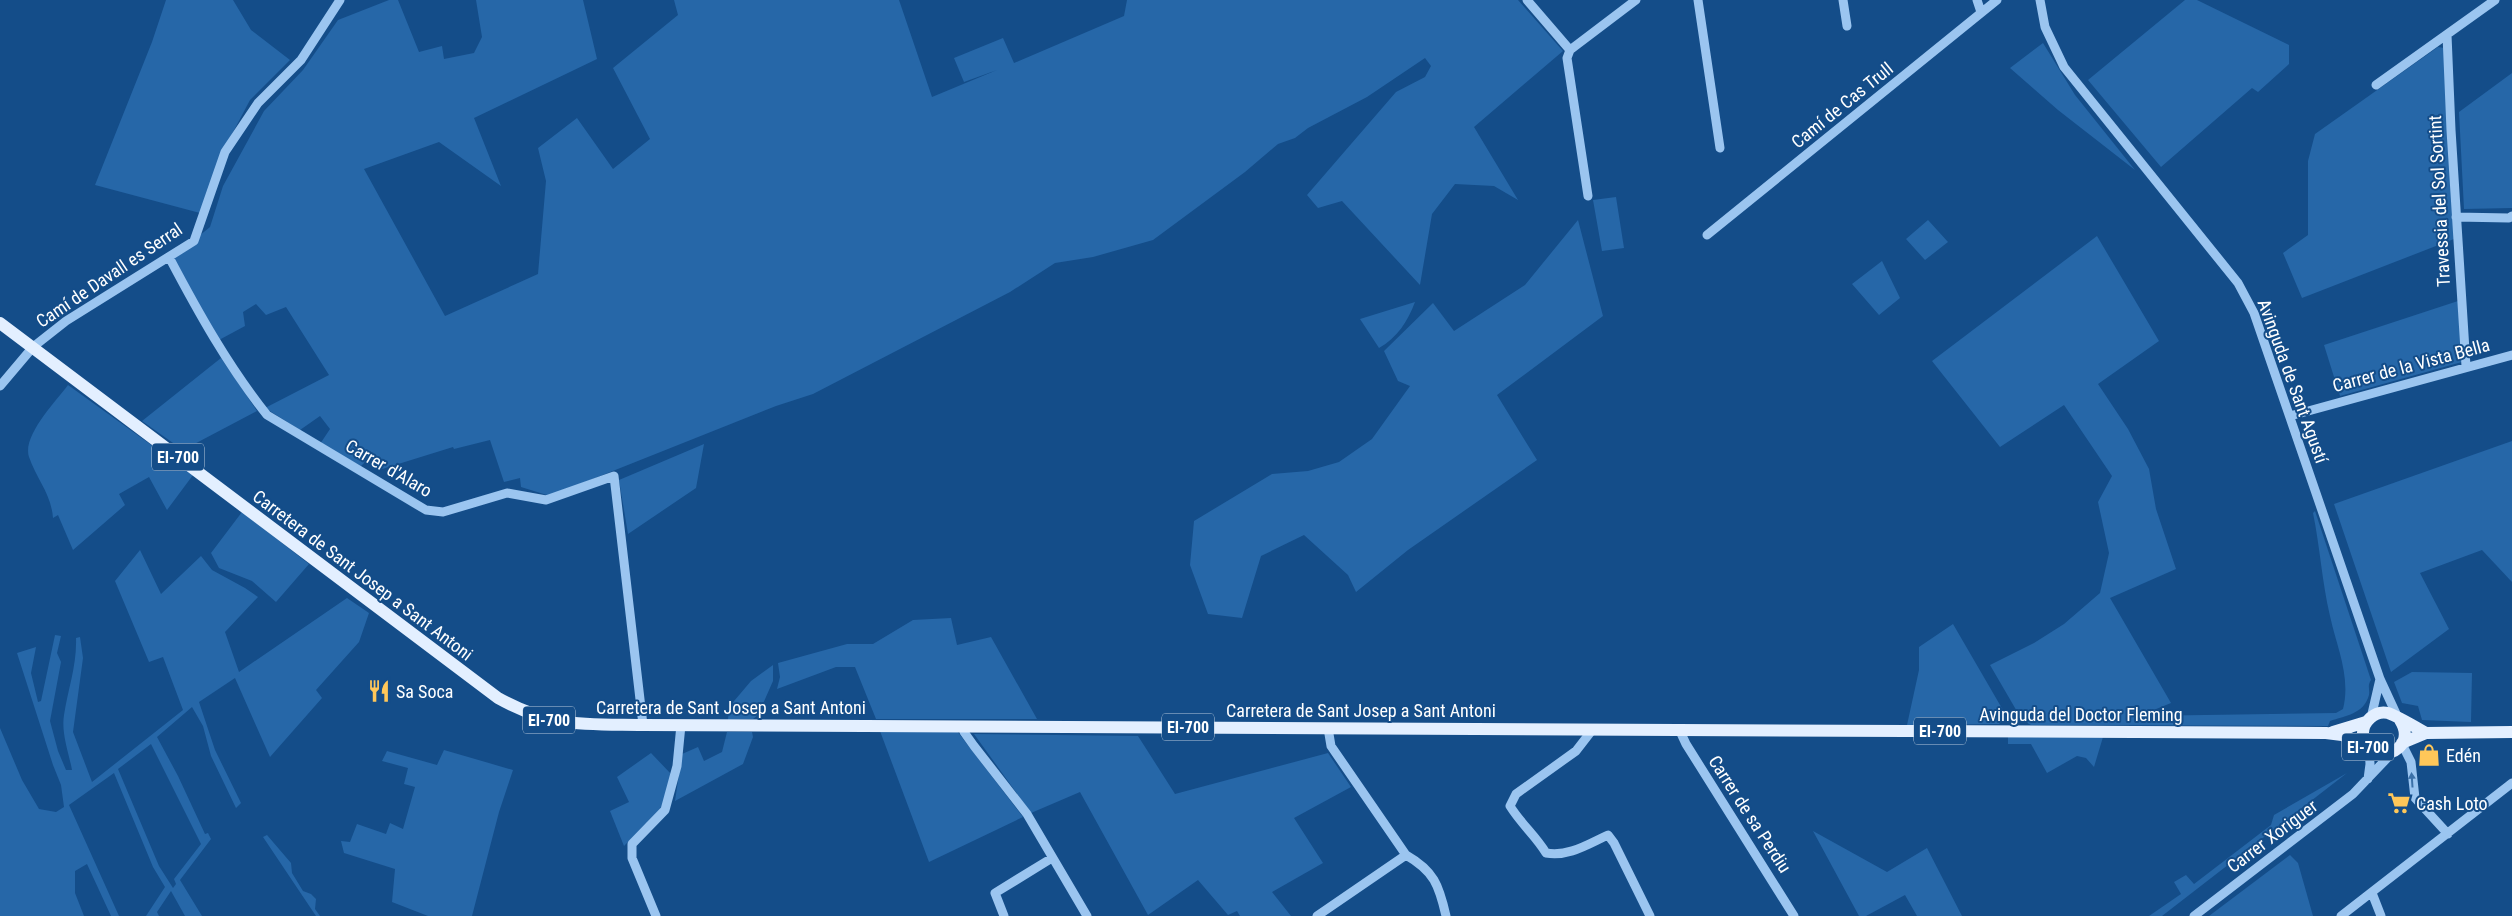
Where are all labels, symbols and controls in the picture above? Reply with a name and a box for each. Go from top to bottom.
street label: Camí de Cas Trull [1787,58,1897,152]
street label: Travessia del Sol Sortint [2424,115,2454,287]
street label: Camí de Davall es Serral [32,218,186,332]
street label: Avinguda de Sant Agustí [2254,296,2333,467]
street label: Carrer de la Vista Bella [2330,334,2492,396]
street label: Carrer d'Alaro [342,435,436,501]
road number: EI-700 [152,444,204,471]
street label: Carretera de Sant Josep a Sant Antoni [249,485,477,665]
restaurant icon: Sa Soca [366,678,392,704]
place label: Sa Soca [396,681,453,702]
street label: Carretera de Sant Josep a Sant Antoni [596,697,866,718]
street label: Carretera de Sant Josep a Sant Antoni [1226,700,1496,721]
street label: Avinguda del Doctor Fleming [1979,704,2183,725]
road number: EI-700 [523,706,575,734]
road number: EI-700 [1162,714,1214,740]
road number: EI-700 [1914,718,1966,744]
road number: EI-700 [2342,734,2394,760]
shop icon: Edén [2416,742,2442,768]
place label: Edén [2446,745,2481,766]
street label: Carrer de sa Perdiu [1704,751,1796,877]
one-way arrow [2408,772,2416,788]
supermarket icon: Cash Loto [2386,790,2412,816]
place label: Cash Loto [2416,793,2488,814]
street label: Carrer Xoriguer [2223,795,2322,877]

